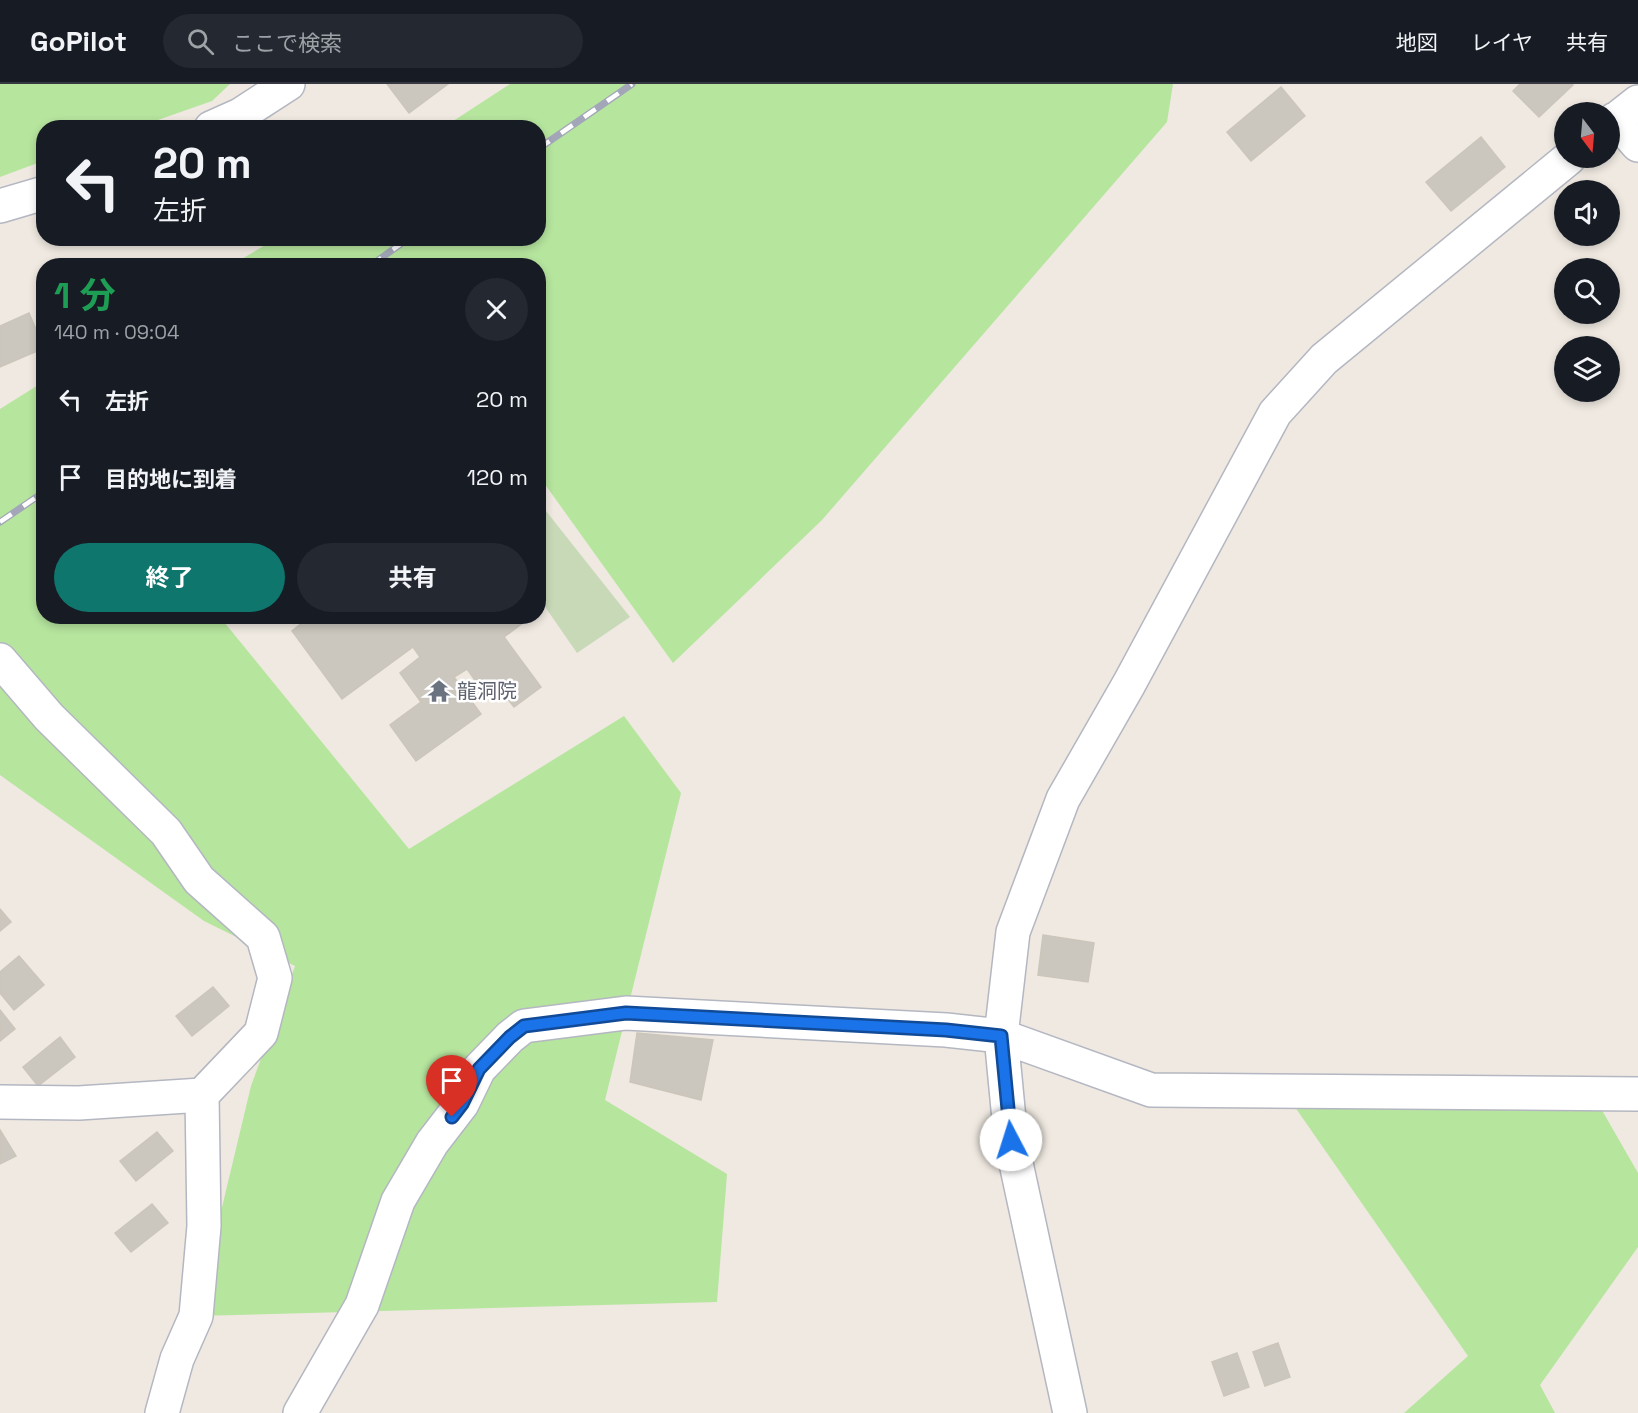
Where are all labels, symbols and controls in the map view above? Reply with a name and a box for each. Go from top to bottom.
search box [163,14,583,68]
text: GoPilot [30,23,127,59]
icon: search [184,25,217,58]
text: ここで検索 [232,29,342,57]
text: 地図 [1396,29,1438,56]
text: レイヤ [1471,29,1533,56]
text: 共有 [1566,29,1608,56]
north arrow [1554,102,1620,168]
map controls [1554,102,1620,402]
text: 20 m [153,137,252,190]
icon: left [54,144,132,222]
button: sound [1554,180,1620,246]
text: 左折 [153,193,207,228]
button: search [1554,258,1620,324]
text: 1 分 [54,273,115,319]
button: close [465,278,528,341]
text: 140 m · 09:04 [54,319,179,345]
button: layers [1554,336,1620,402]
icon: left [54,383,87,416]
text: 20 m [476,385,528,413]
text: 左折 [105,387,149,415]
icon: arrive [54,461,87,494]
text: 120 m [467,463,528,491]
text: 目的地に到着 [105,465,237,493]
button: 終了 [54,543,285,612]
button: 共有 [297,543,528,612]
temple icon: 龍洞院 [426,678,452,704]
place label: 龍洞院 [457,678,517,704]
pin [426,1055,477,1117]
icon: arrive [435,1064,468,1097]
position arrow [979,1108,1043,1172]

